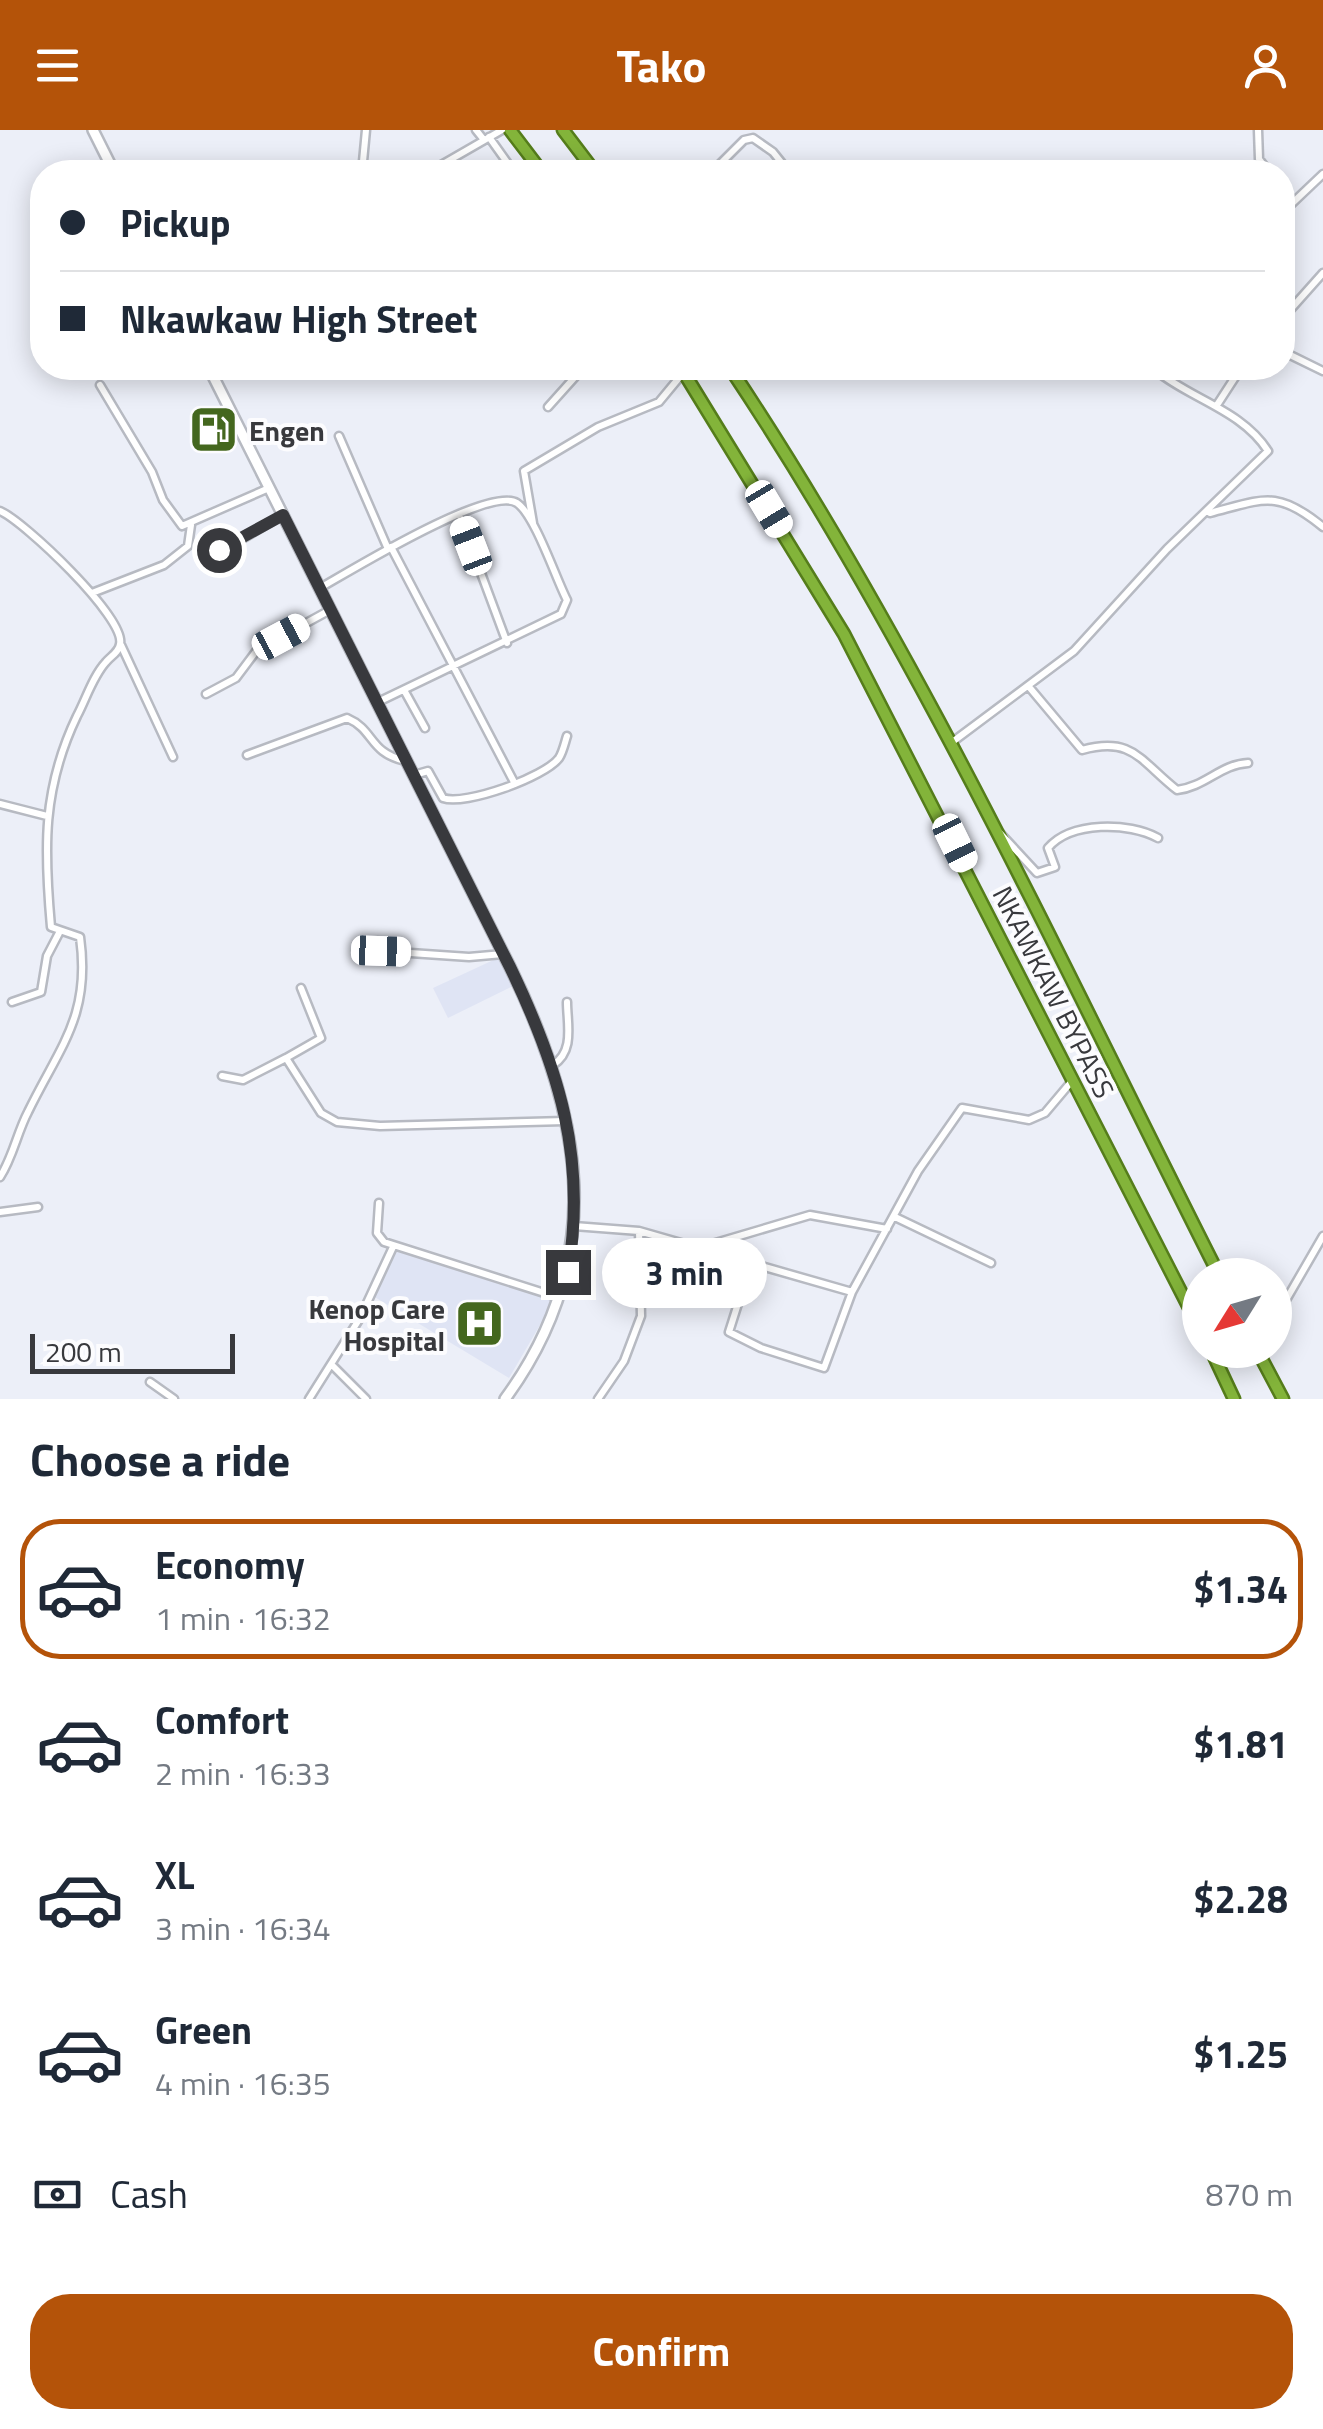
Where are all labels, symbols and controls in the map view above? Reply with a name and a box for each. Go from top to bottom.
text: Tako [616,31,707,99]
icon: menu [30,38,85,93]
icon: person [1238,38,1293,93]
text: Pickup [120,194,230,252]
text: Nkawkaw High Street [120,290,477,348]
fuel station icon: Engen [188,404,240,456]
place label: Engen [249,409,325,452]
car [741,476,797,542]
car [446,513,496,579]
route start [197,528,242,573]
car [247,610,315,664]
car [928,809,982,877]
street label: NKAWKAW BYPASS [982,878,1126,1106]
car [350,935,412,967]
callout: 3 min [603,1237,768,1307]
text: 3 min [646,1249,723,1297]
route end [546,1250,591,1295]
north arrow [1182,1258,1292,1368]
map controls [1182,1258,1292,1368]
place label: Kenop Care Hospital [309,1287,445,1362]
hospital icon: Kenop Care Hospital [454,1298,506,1350]
scale bar [30,1329,235,1374]
text: 200 m [45,1330,122,1373]
text: Choose a ride [30,1425,290,1493]
text: Economy [155,1536,305,1594]
icon: car [35,1544,125,1634]
text: $1.34 [1193,1560,1288,1618]
text: 1 min · 16:32 [155,1594,331,1642]
text: Comfort [155,1691,289,1749]
icon: car [35,1699,125,1789]
text: $1.81 [1193,1715,1288,1773]
text: 2 min · 16:33 [155,1749,331,1797]
text: XL [155,1846,195,1904]
icon: car [35,1854,125,1944]
text: $2.28 [1193,1870,1288,1928]
text: 3 min · 16:34 [155,1904,331,1952]
text: Green [155,2001,252,2059]
icon: car [35,2009,125,2099]
text: $1.25 [1193,2025,1288,2083]
text: 4 min · 16:35 [155,2059,331,2107]
text: Cash [110,2165,188,2223]
icon: cash [30,2167,85,2222]
text: 870 m [1205,2170,1293,2218]
button: Confirm [30,2294,1293,2409]

